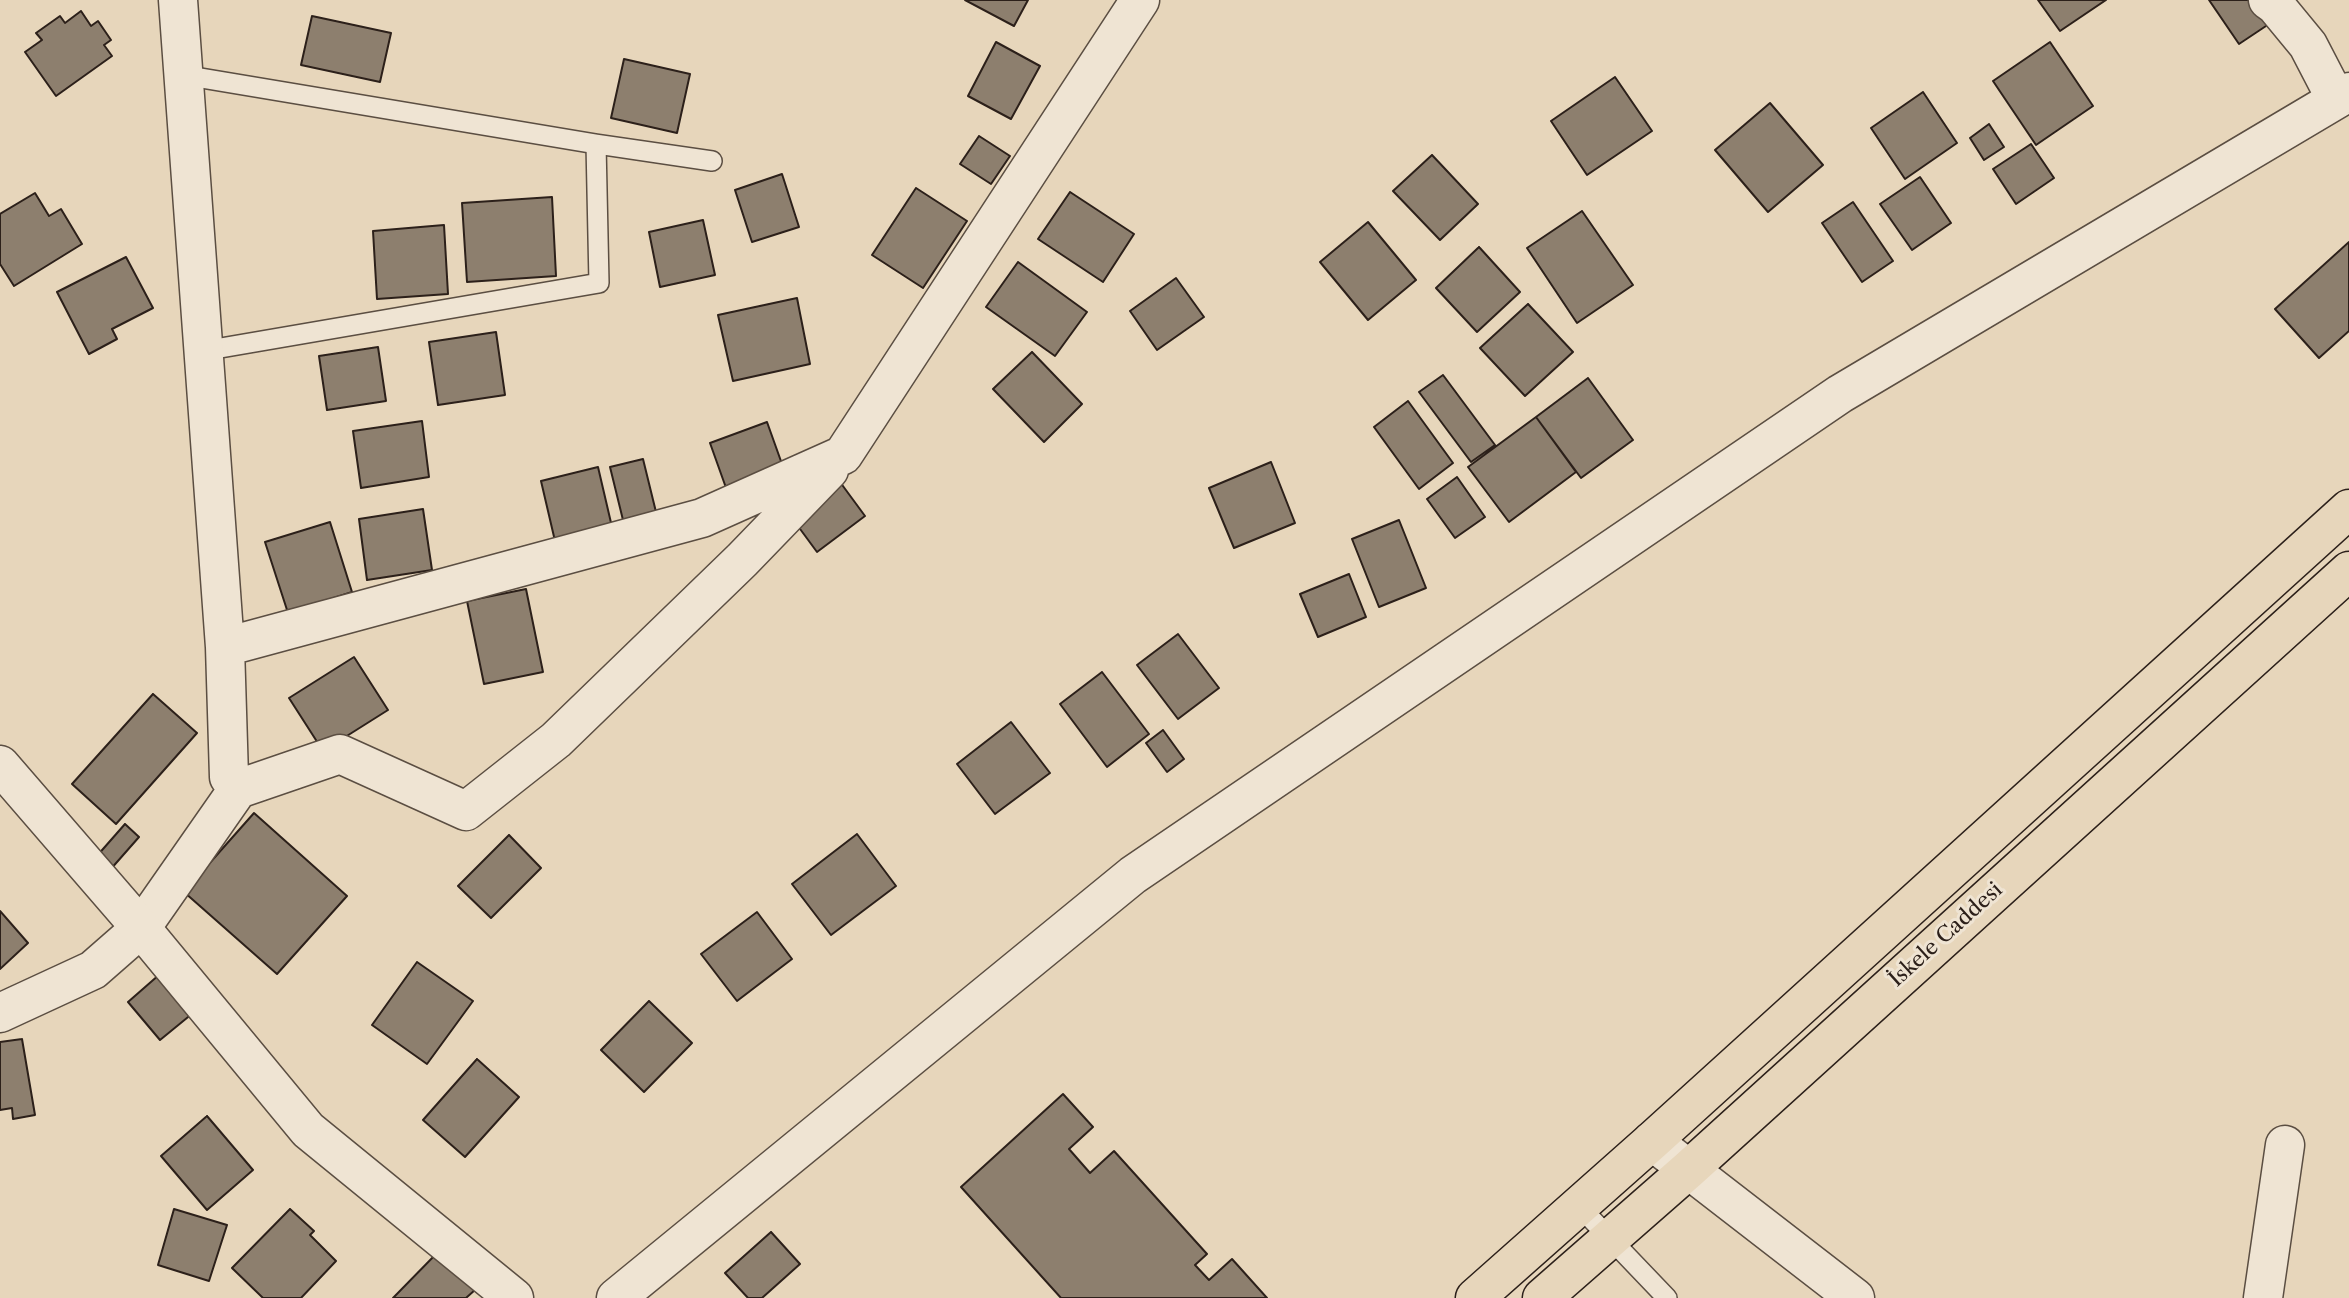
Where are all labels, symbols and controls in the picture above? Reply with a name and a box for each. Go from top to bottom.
street label: İskele Caddesi [1884,878,2008,992]

